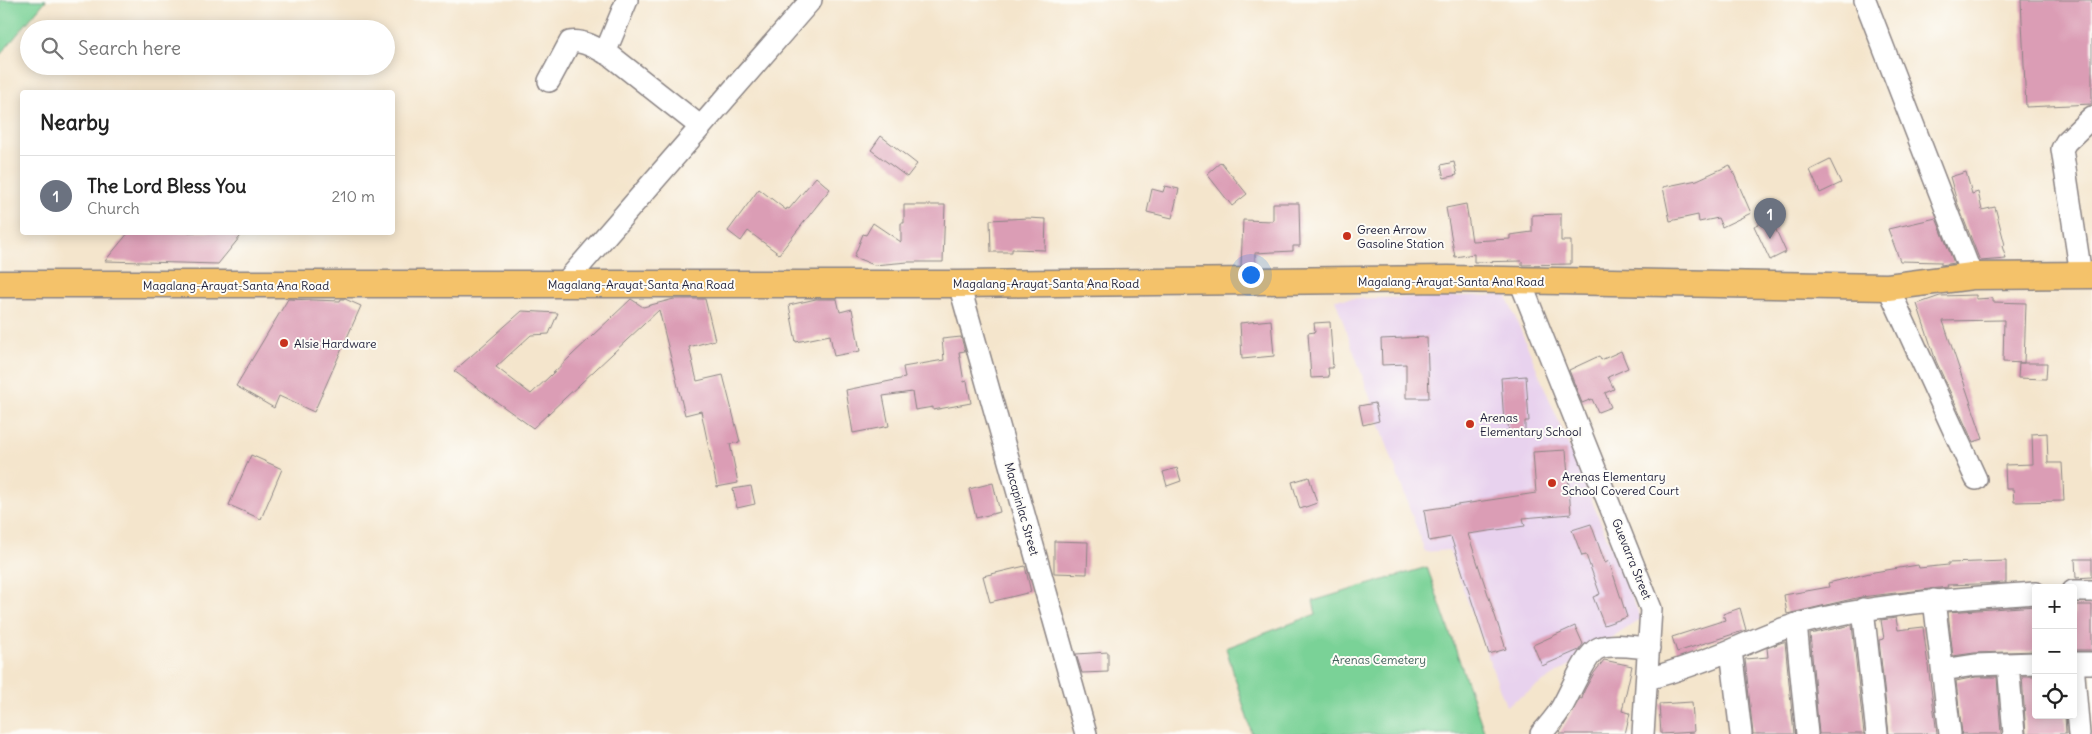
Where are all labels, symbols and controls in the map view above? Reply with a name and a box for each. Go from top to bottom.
search box [20,20,395,75]
icon: search [38,34,66,62]
text: Search here [78,36,181,60]
text: Nearby [40,109,110,136]
text: The Lord Bless You [87,174,246,198]
text: 1 [53,186,59,206]
text: 210 m [332,186,375,206]
text: Church [87,198,140,218]
pin: 1 [1754,198,1786,239]
place label: Green Arrow Gasoline Station [1357,222,1444,251]
marker: Green Arrow Gasoline Station [1341,230,1353,242]
your location [1238,262,1264,288]
street label: Magalang-Arayat-Santa Ana Road [1358,274,1544,289]
street label: Magalang-Arayat-Santa Ana Road [953,276,1139,291]
street label: Magalang-Arayat-Santa Ana Road [548,277,734,292]
street label: Magalang-Arayat-Santa Ana Road [143,278,329,293]
place label: Alsie Hardware [294,336,376,351]
marker: Alsie Hardware [278,337,290,349]
place label: Arenas Elementary School [1480,410,1581,439]
marker: Arenas Elementary School [1464,418,1476,430]
street label: Macapinlac Street [1002,461,1042,557]
place label: Arenas Elementary School Covered Court [1562,469,1679,498]
marker: Arenas Elementary School Covered Court [1546,477,1558,489]
street label: Guevarra Street [1609,516,1655,602]
map controls [2032,584,2077,719]
button: + [2032,584,2077,629]
button: − [2032,629,2077,674]
park label: Arenas Cemetery [1332,652,1426,667]
button: locate [2032,674,2077,719]

